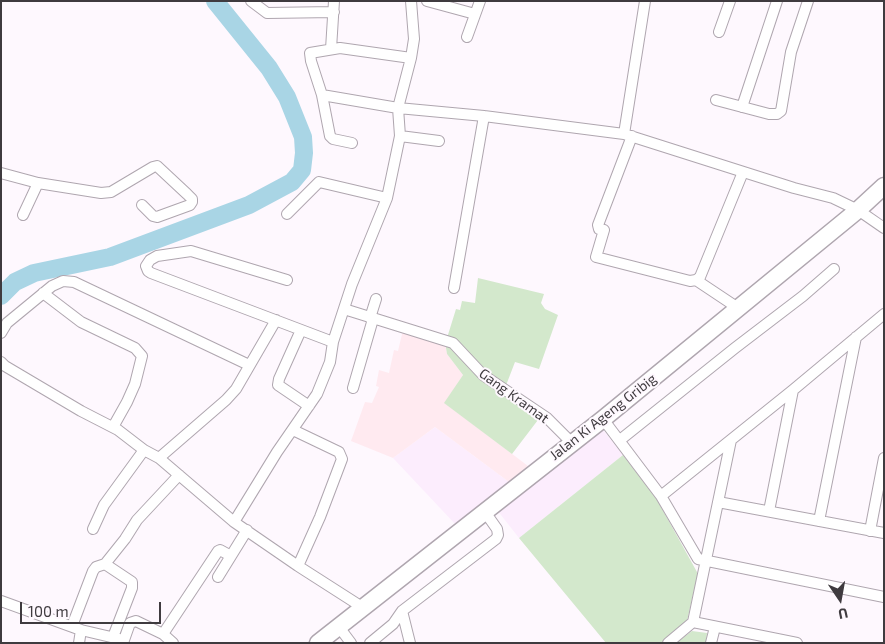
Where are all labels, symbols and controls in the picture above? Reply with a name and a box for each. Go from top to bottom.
street label: Gang Kramat [476,365,552,427]
street label: Jalan Ki Ageng Gribig [546,370,660,464]
north arrow [815,574,865,624]
scale bar [22,592,164,624]
text: 100 m [28,602,69,620]
text: U [837,605,850,623]

